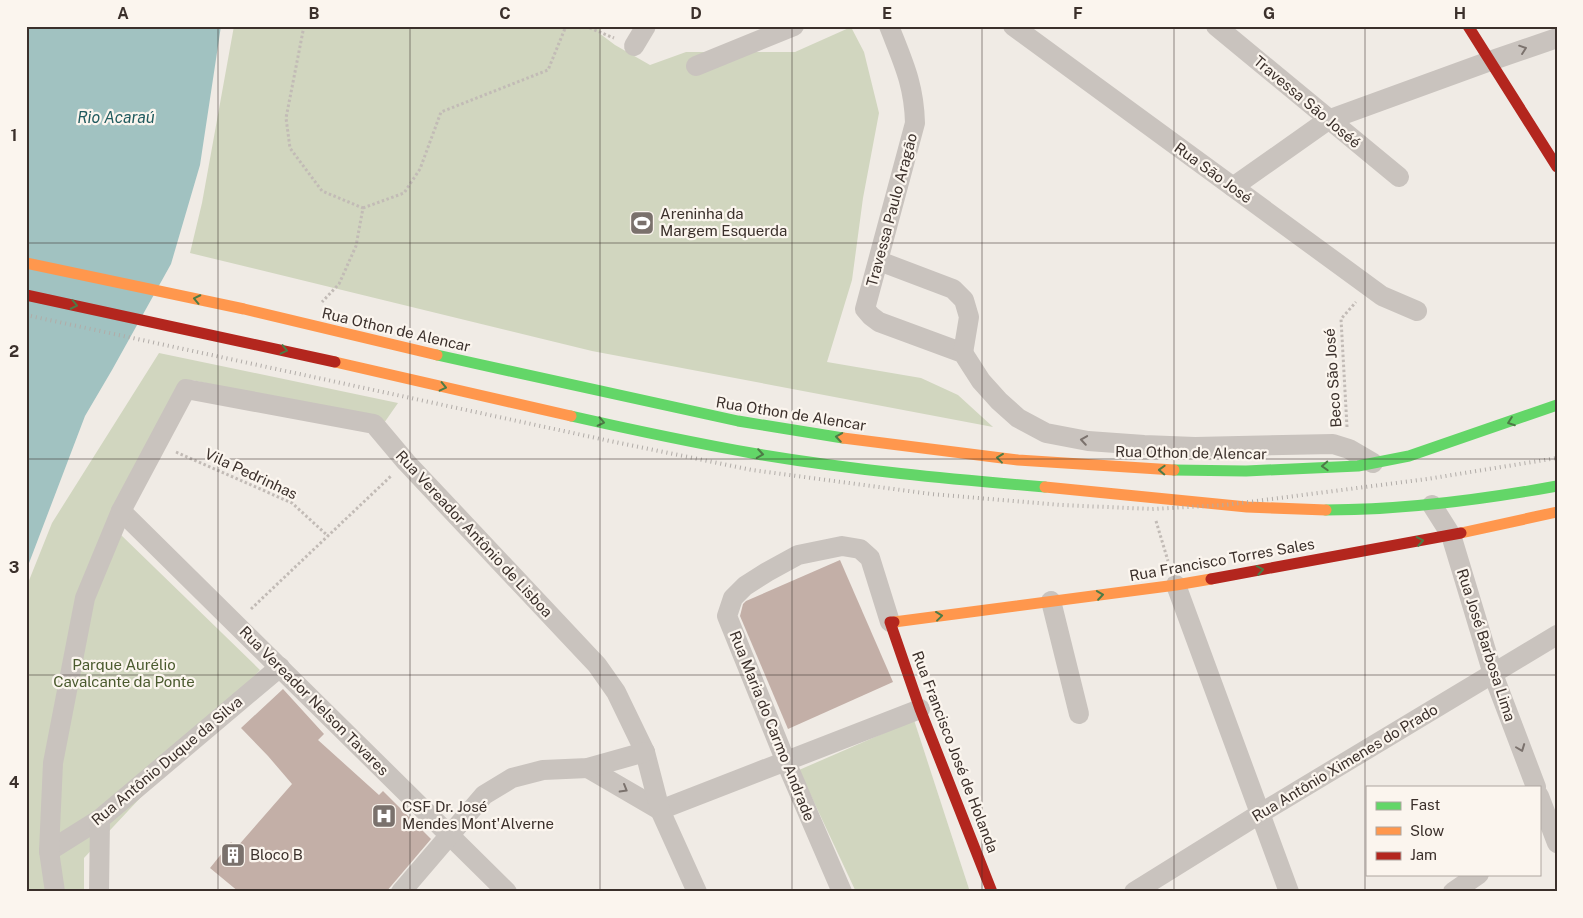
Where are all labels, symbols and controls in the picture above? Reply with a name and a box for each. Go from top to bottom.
text: A [117,4,129,23]
text: B [309,4,320,23]
text: C [499,4,511,23]
text: D [690,4,702,23]
text: E [882,4,892,23]
text: F [1073,4,1083,23]
text: G [1263,4,1275,23]
text: H [1454,4,1466,23]
one-way arrow [1519,45,1527,55]
street label: Travessa São Joséé [1250,52,1364,151]
water label: Rio Acaraú [77,108,155,127]
text: 1 [11,126,17,145]
street label: Travessa Paulo Aragão [863,131,920,288]
street label: Rua São José [1171,139,1255,206]
place label: Areninha da Margem Esquerda [660,205,787,239]
sports icon: Areninha da Margem Esquerda [629,210,655,236]
one-way arrow [192,294,201,305]
one-way arrow [70,299,78,310]
street label: Rua Othon de Alencar [320,304,472,355]
street label: Beco São José [1321,328,1344,428]
text: 2 [9,342,19,361]
one-way arrow [280,344,289,355]
one-way arrow [438,381,447,392]
street label: Rua Othon de Alencar [715,393,868,434]
one-way arrow [597,416,606,427]
one-way arrow [1507,416,1516,426]
one-way arrow [835,433,843,443]
one-way arrow [1080,435,1089,445]
street label: Rua Othon de Alencar [1115,443,1267,462]
street label: Vila Pedrinhas [202,445,300,502]
street label: Rua Vereador Antônio de Lisboa [393,447,556,620]
one-way arrow [757,448,765,459]
one-way arrow [996,453,1004,464]
one-way arrow [1320,461,1328,472]
one-way arrow [1158,464,1166,475]
street label: Rua Francisco Torres Sales [1128,535,1316,584]
one-way arrow [1416,536,1425,546]
text: 3 [9,558,19,577]
one-way arrow [1256,565,1265,575]
street label: Rua José Barbosa Lima [1454,566,1519,723]
one-way arrow [1096,590,1104,601]
one-way arrow [935,611,943,622]
street label: Rua Vereador Nelson Tavares [236,623,392,779]
street label: Rua Maria do Carmo Andrade [726,628,818,823]
street label: Rua Francisco José de Holanda [909,648,1002,855]
park label: Parque Aurélio Cavalcante da Ponte [53,656,195,690]
street label: Rua Antônio Duque da Silva [88,693,245,829]
street label: Rua Antônio Ximenes do Prado [1249,700,1441,825]
one-way arrow [1515,743,1525,751]
text: 4 [9,773,20,792]
one-way arrow [619,783,628,793]
legend [1366,786,1540,876]
text: Fast [1410,796,1440,813]
place label: CSF Dr. José Mendes Mont'Alverne [402,798,554,832]
hospital icon: CSF Dr. José Mendes Mont'Alverne [371,803,397,829]
text: Slow [1410,822,1445,839]
building icon: Bloco B [220,842,246,868]
place label: Bloco B [250,846,303,863]
text: Jam [1410,846,1437,863]

